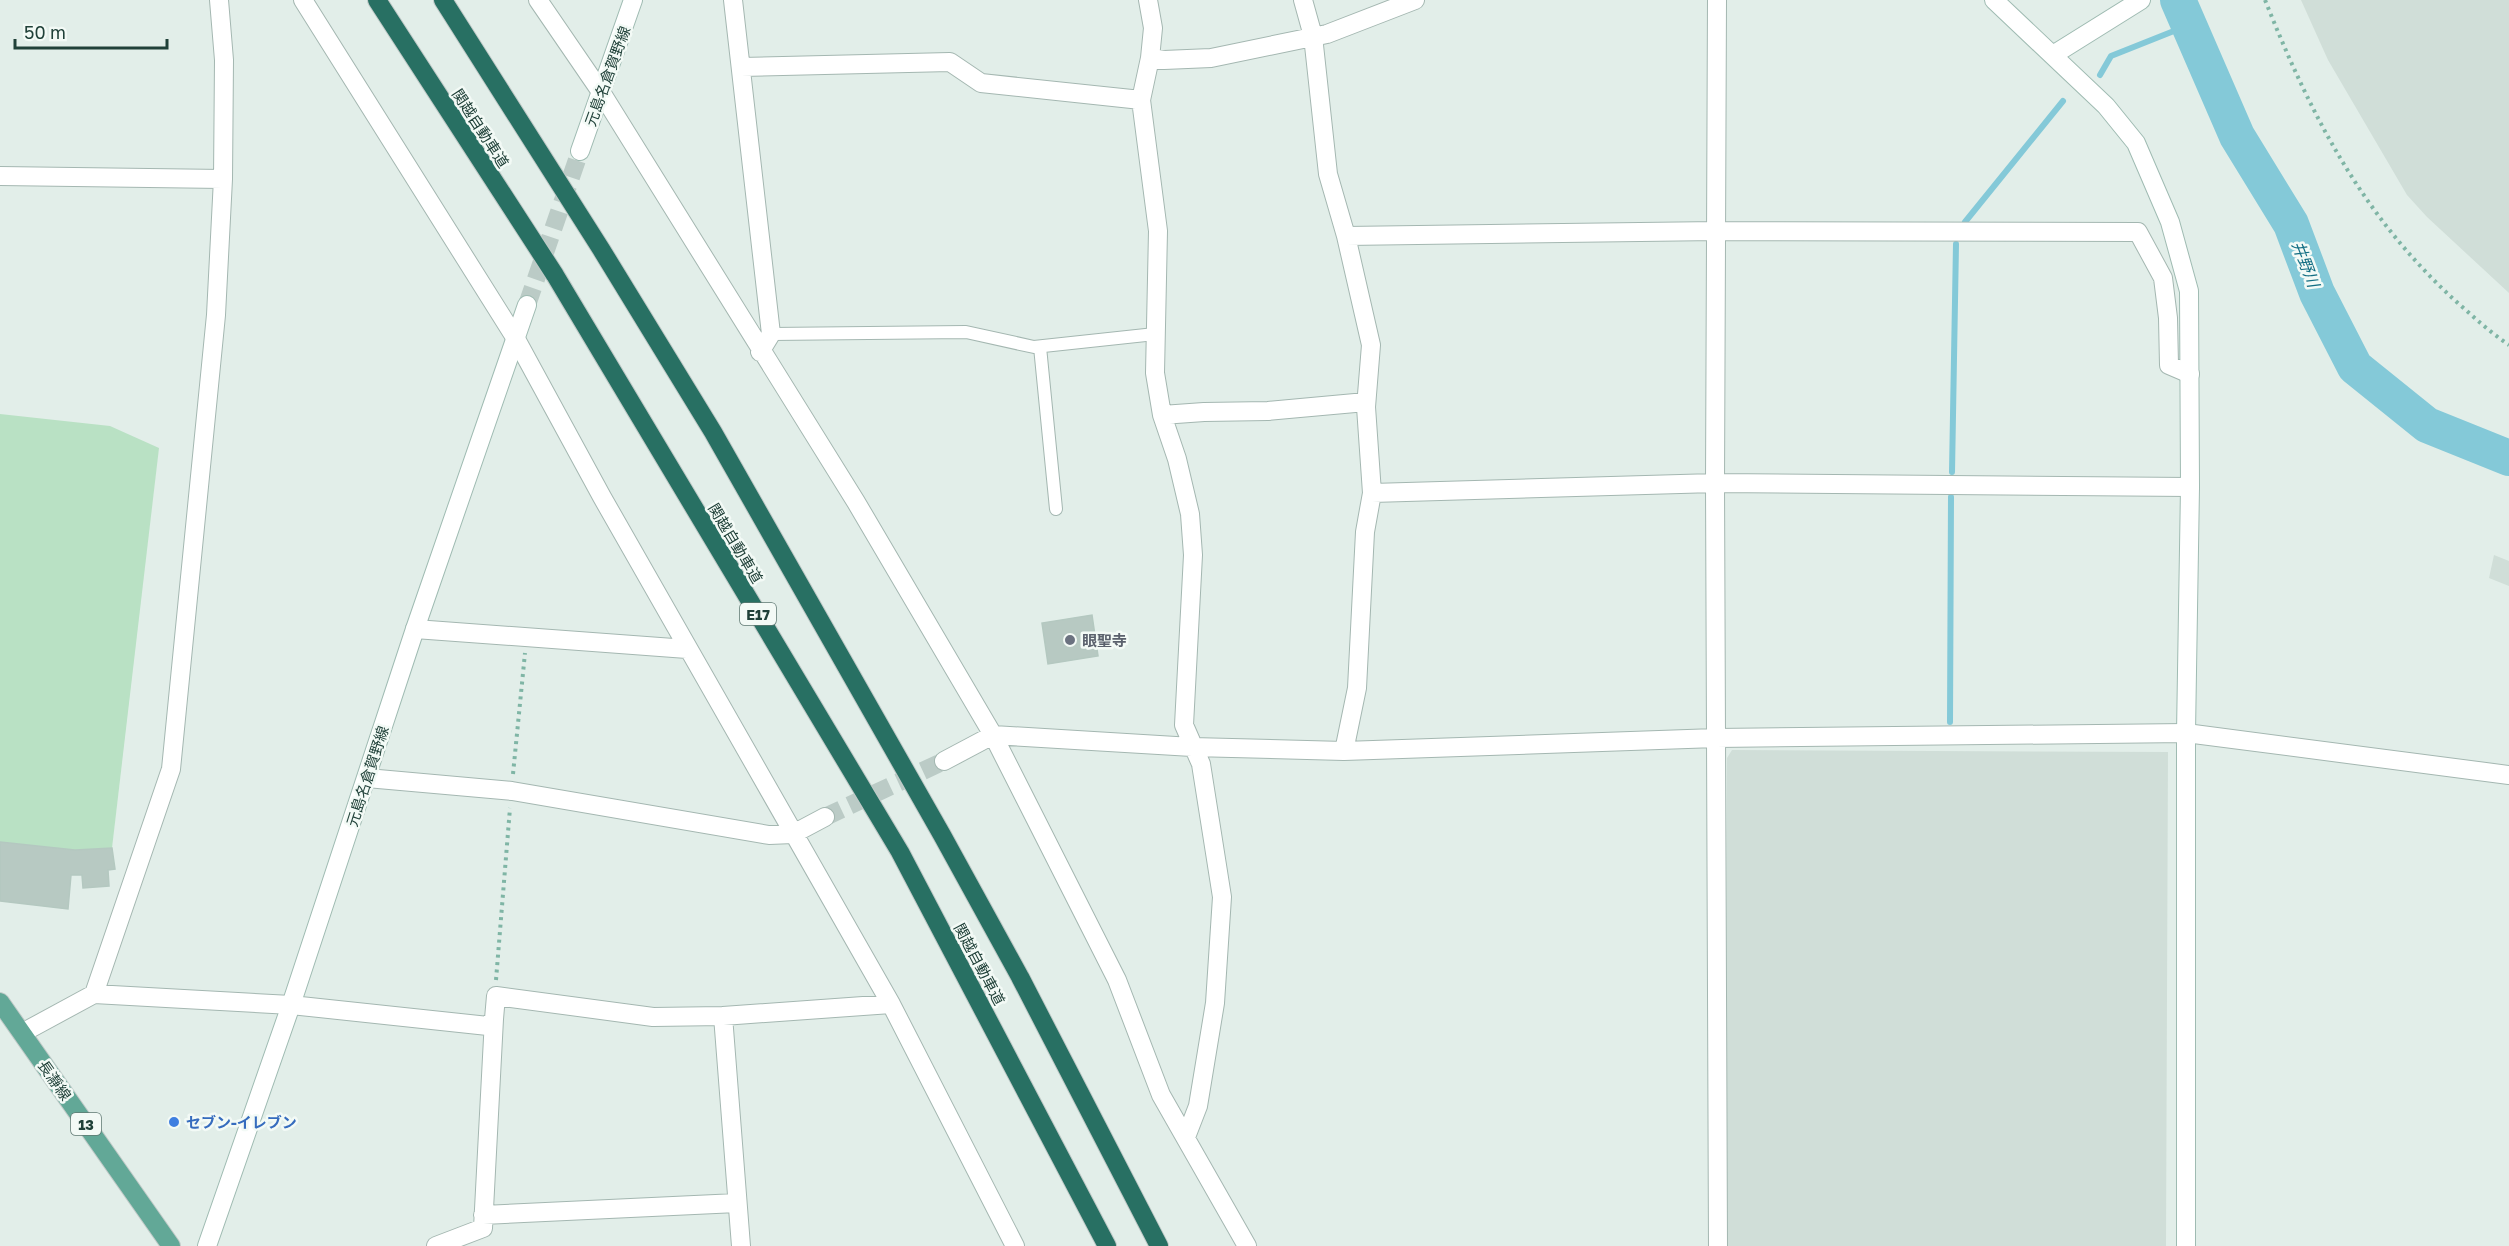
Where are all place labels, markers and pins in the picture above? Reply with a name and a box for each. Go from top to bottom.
place label: 眼聖寺 [1082,631,1127,649]
marker: 眼聖寺 [1063,633,1077,647]
place label: セブン-イレブン [186,1113,297,1131]
marker: セブン-イレブン [167,1115,181,1129]

